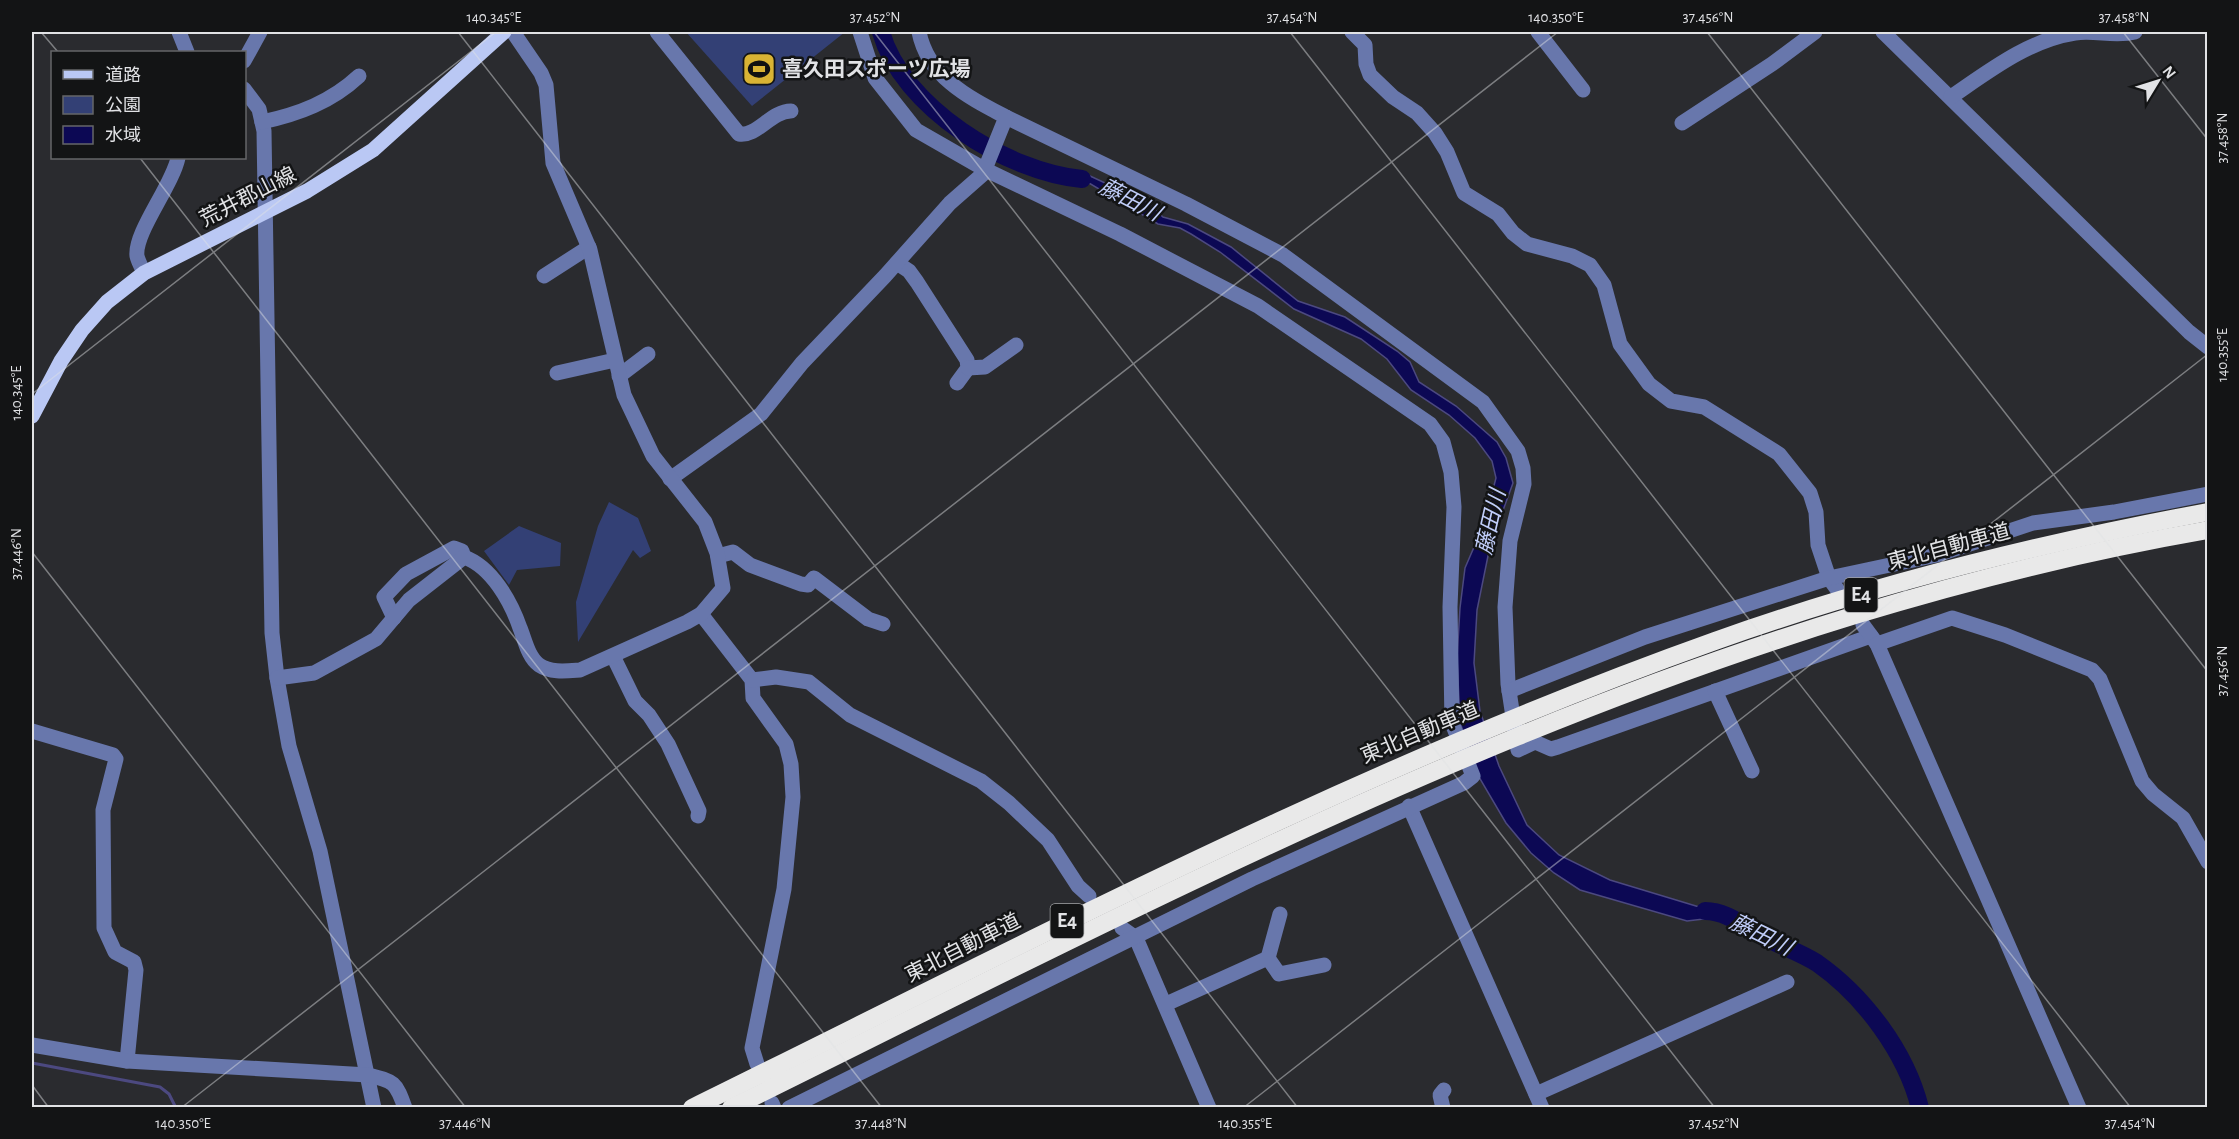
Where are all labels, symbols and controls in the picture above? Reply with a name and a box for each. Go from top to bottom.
text: 140.345°E [466,10,522,25]
text: 37.452°N [850,10,900,25]
text: 37.454°N [1266,10,1318,25]
text: 140.350°E [1528,10,1584,25]
text: 37.456°N [1682,10,1734,25]
text: 37.458°N [2098,10,2150,25]
legend [51,51,246,159]
sports icon: 喜久田スポーツ広場 [741,51,777,87]
north arrow [2128,51,2188,111]
place label: 喜久田スポーツ広場 [782,58,971,80]
text: N [2159,63,2179,82]
text: 道路 [105,65,141,85]
text: 公園 [105,96,141,115]
text: 37.458°N [2215,112,2230,164]
text: 水域 [105,126,141,145]
street label: 荒井郡山線 [196,163,300,230]
water label: 藤田川 [1096,174,1167,226]
text: 140.355°E [2215,328,2230,382]
text: 140.345°E [9,365,24,421]
water label: 藤田川 [1472,485,1510,557]
street label: 東北自動車道 [1885,520,2013,573]
text: 37.446°N [9,528,24,580]
road number: E4 [1844,578,1878,612]
text: 37.456°N [2215,645,2230,697]
street label: 東北自動車道 [1358,698,1482,767]
road number: E4 [1050,904,1084,938]
street label: 東北自動車道 [902,909,1024,986]
water label: 藤田川 [1727,910,1798,960]
text: 140.350°E [155,1116,211,1131]
text: 37.446°N [439,1116,491,1131]
text: 37.448°N [855,1116,907,1131]
text: 140.355°E [1218,1116,1272,1131]
text: 37.452°N [1689,1116,1739,1131]
text: 37.454°N [2104,1116,2156,1131]

